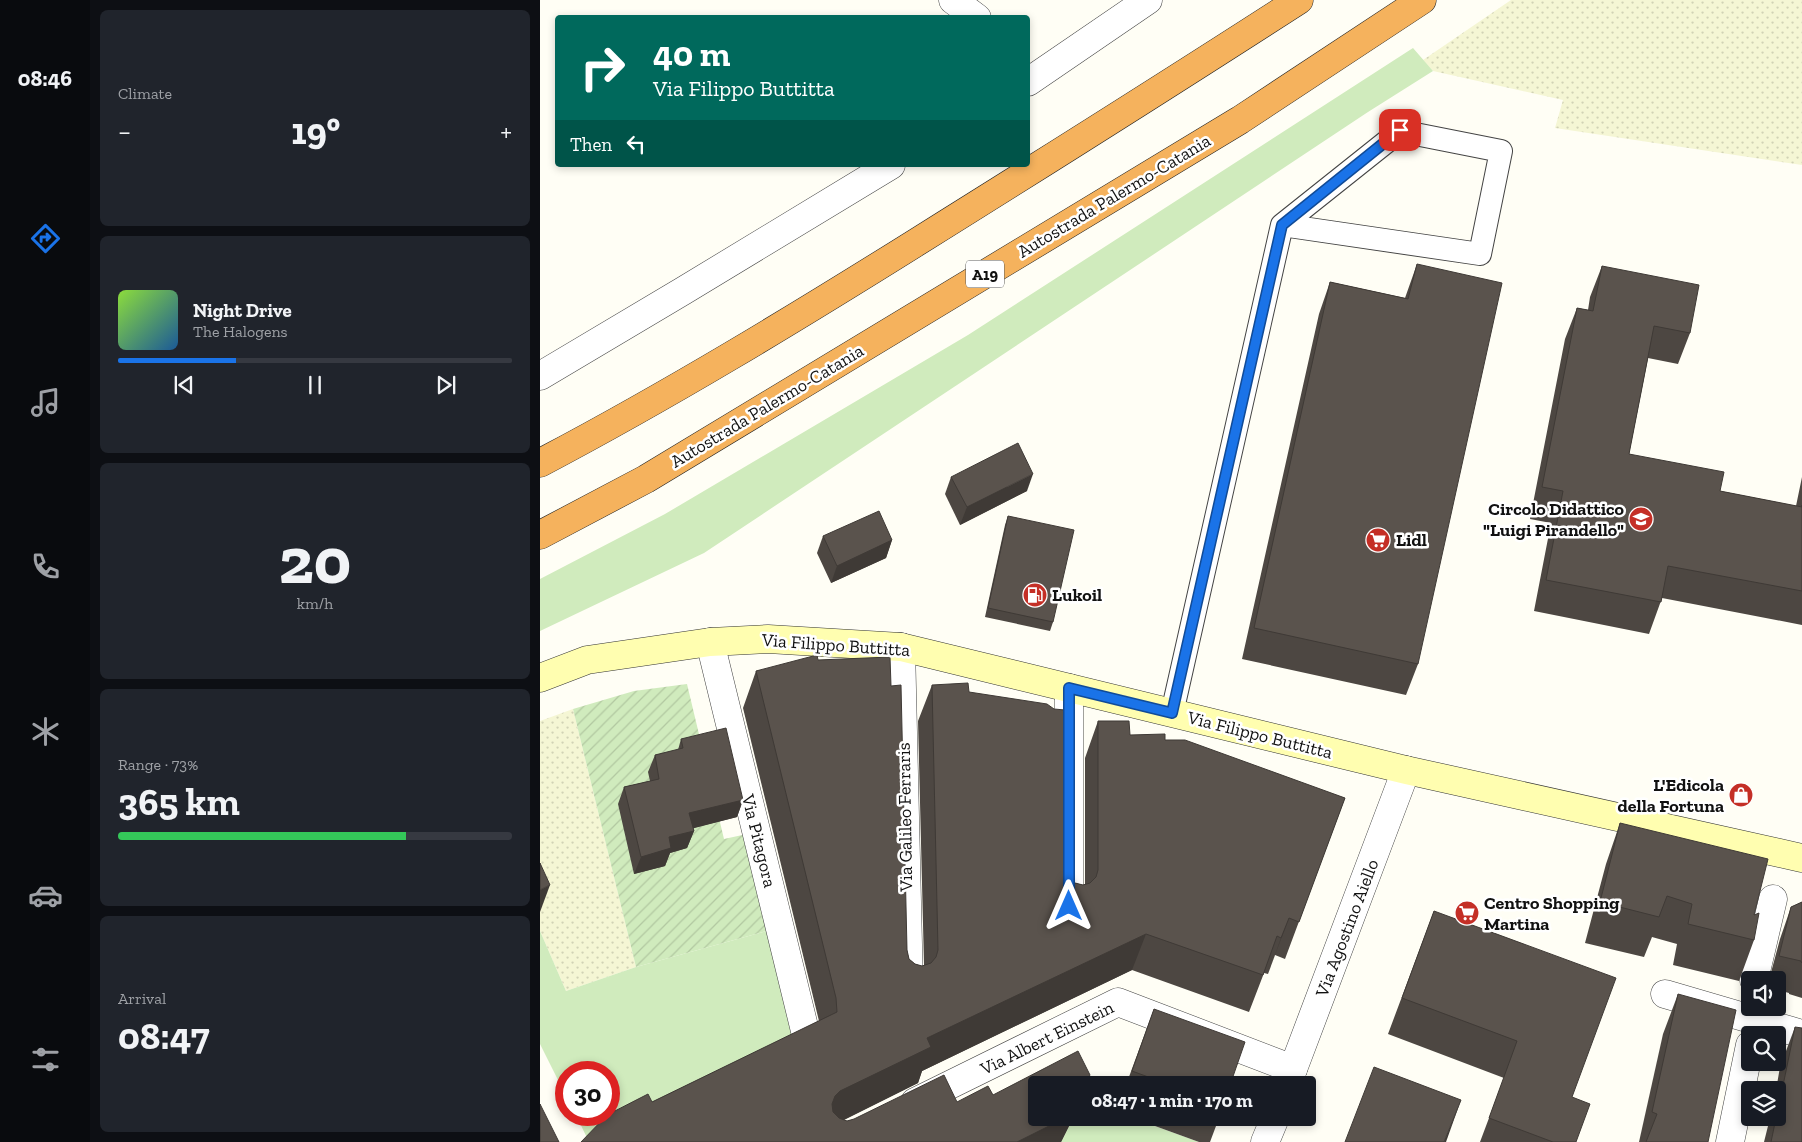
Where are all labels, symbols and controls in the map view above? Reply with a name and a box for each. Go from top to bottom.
text: 40 m [653,33,730,75]
icon: right [570,35,635,100]
text: 08:46 [18,65,72,92]
text: Via Filippo Buttitta [653,75,835,102]
text: Climate [118,84,172,103]
text: 19° [291,108,340,154]
pin [1379,109,1421,151]
text: − [118,115,131,148]
text: + [500,115,512,148]
icon: arrive [1386,116,1414,144]
street label: Autostrada Palermo-Catania [1013,129,1215,262]
icon: left [622,130,650,158]
text: Then [570,133,612,156]
icon: directions [28,221,63,256]
road number: A19 [966,260,1004,288]
text: Night Drive [193,299,292,322]
text: The Halogens [193,322,288,341]
street label: Autostrada Palermo-Catania [666,339,868,472]
icon: previous [170,371,198,399]
icon: pause [301,371,329,399]
icon: next [432,371,460,399]
icon: music [28,385,63,420]
place label: Circolo Didattico "Luigi Pirandello" [1483,498,1625,541]
school or university icon: Circolo Didattico "Luigi Pirandello" [1628,506,1654,532]
text: 20 [279,522,351,600]
supermarket icon: Lidl [1365,527,1391,553]
place label: Lidl [1396,529,1427,551]
icon: phone [28,549,63,584]
fuel station icon: Lukoil [1022,582,1048,608]
place label: Lukoil [1052,584,1102,606]
text: km/h [297,594,333,613]
street label: Via Filippo Buttitta [760,629,911,661]
street label: Via Filippo Buttitta [1184,706,1335,764]
icon: climate [28,714,63,749]
street label: Via Galileo Ferraris [893,742,917,893]
text: Range · 73% [118,755,198,774]
place label: L'Edicola della Fortuna [1618,774,1724,817]
text: 365 km [118,779,240,825]
shop icon: L'Edicola della Fortuna [1728,782,1754,808]
street label: Via Pitagora [737,791,781,890]
street label: Via Agostino Aiello [1310,856,1383,1001]
icon: car [28,878,63,913]
position arrow [1042,879,1094,931]
place label: Centro Shopping Martina [1484,892,1620,935]
supermarket icon: Centro Shopping Martina [1454,900,1480,926]
map controls [1741,971,1786,1126]
button: sound [1741,971,1786,1016]
text: Arrival [118,989,166,1008]
street label: Via Albert Einstein [976,996,1118,1080]
text: 08:47 [118,1013,210,1059]
button: search [1741,1026,1786,1071]
icon: filters [28,1042,63,1077]
speed limit sign: 30 [555,1061,620,1126]
button: layers [1741,1081,1786,1126]
text: 08:47 · 1 min · 170 m [1091,1089,1253,1112]

